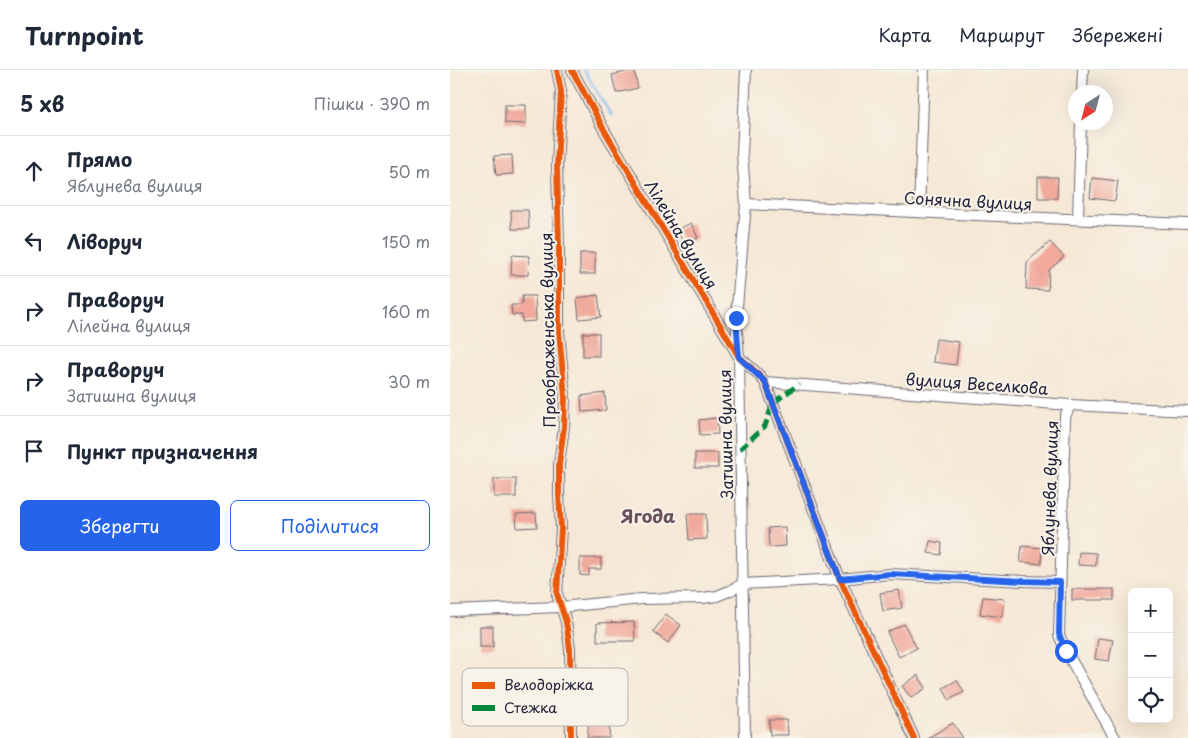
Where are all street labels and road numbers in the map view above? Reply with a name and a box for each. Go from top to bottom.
street label: Лілейна вулиця [640,175,724,293]
street label: Сонячна вулиця [903,185,1033,215]
street label: Преображенська вулиця [533,232,561,428]
street label: вулиця Веселкова [905,366,1049,400]
street label: Затишна вулиця [712,369,738,499]
street label: Яблунева вулиця [1035,420,1063,556]

